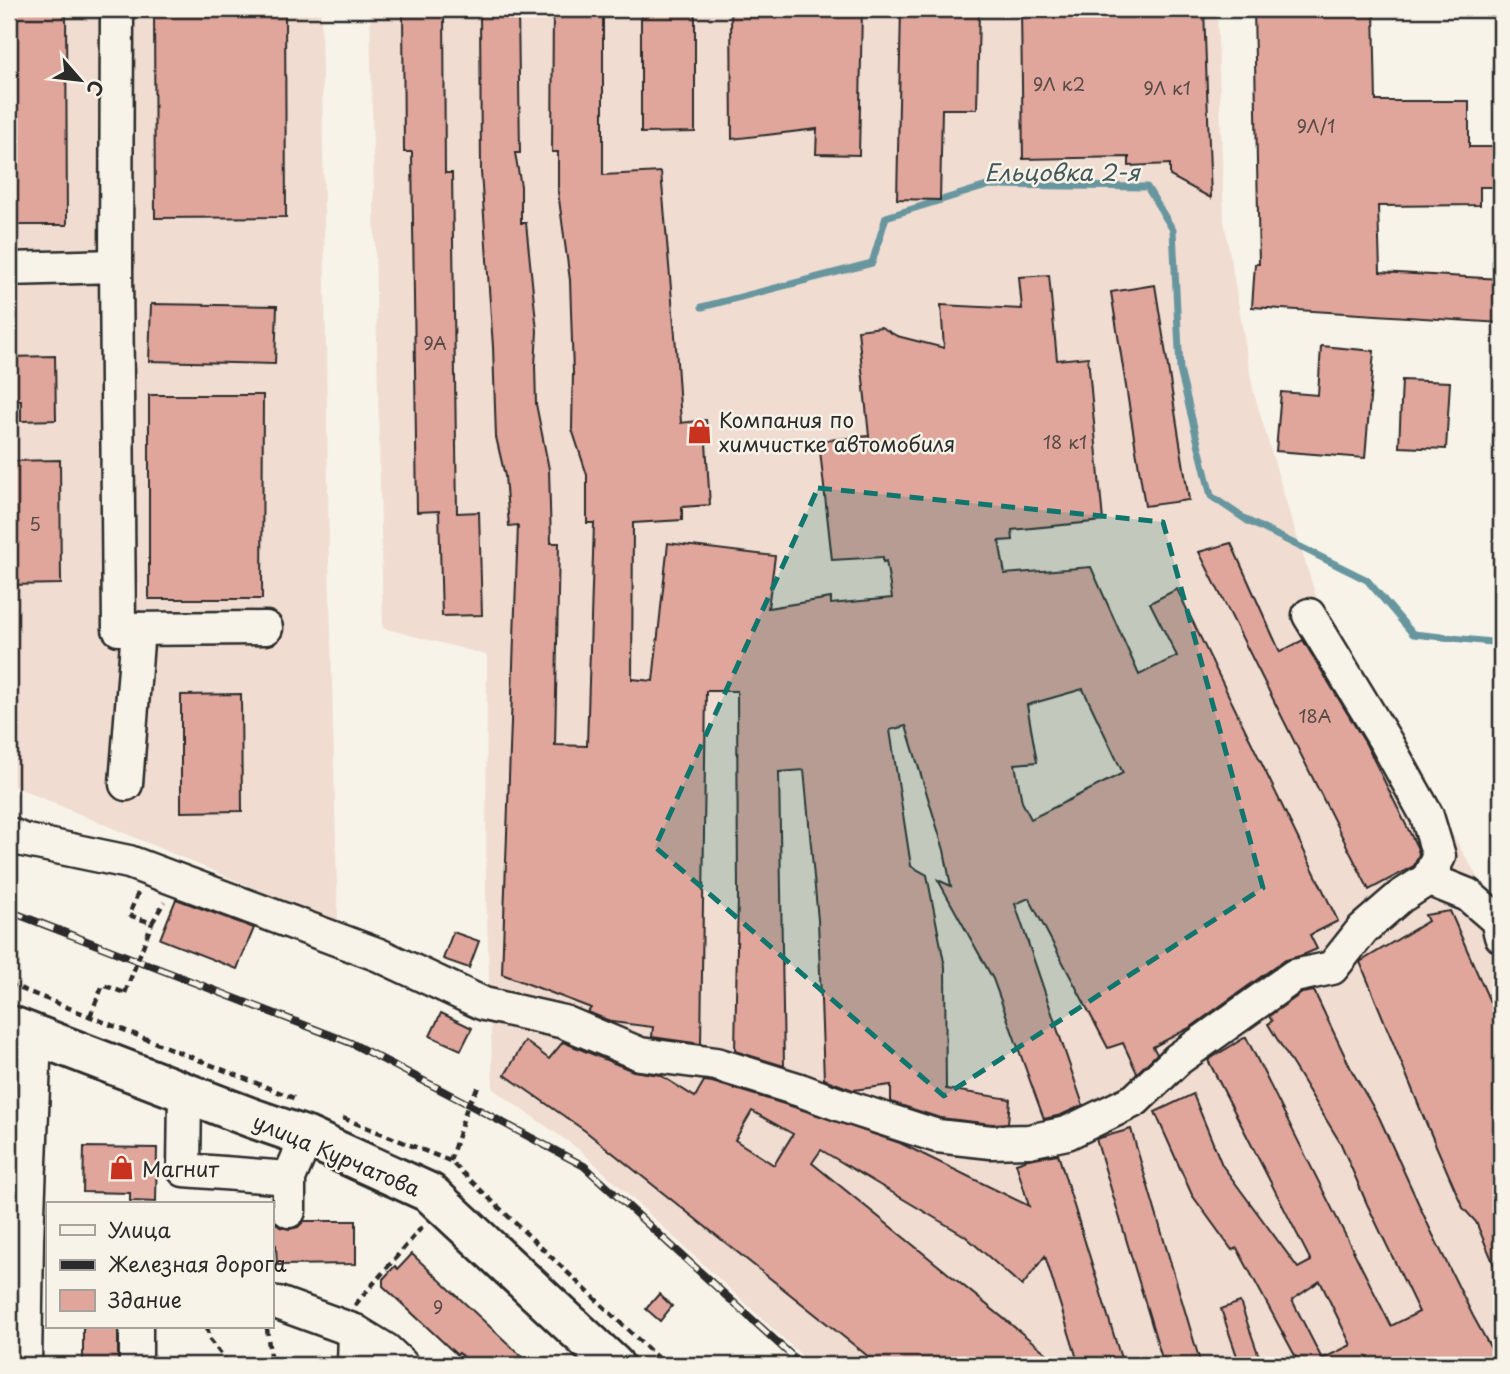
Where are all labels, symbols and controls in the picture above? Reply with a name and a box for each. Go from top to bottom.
north arrow [46,46,116,116]
house number: 9Л к2 [1033,70,1085,97]
house number: 9Л к1 [1143,74,1191,101]
text: С [80,76,112,101]
house number: 9Л/1 [1297,112,1335,139]
water label: Ельцовка 2-я [984,154,1141,189]
house number: 9А [423,329,447,356]
place label: Компания по химчистке автомобиля [719,403,955,459]
shop icon: Компания по химчистке автомобиля [685,417,713,445]
house number: 18 к1 [1043,428,1087,455]
house number: 5 [29,510,41,537]
house number: 18А [1298,702,1332,729]
street label: улица Курчатова [248,1104,426,1204]
place label: Магнит [142,1152,219,1184]
shop icon: Магнит [108,1154,136,1182]
legend [46,1202,273,1328]
text: Улица [108,1213,171,1245]
text: Железная дорога [108,1247,286,1279]
text: Здание [108,1283,182,1315]
house number: 9 [433,1293,443,1320]

